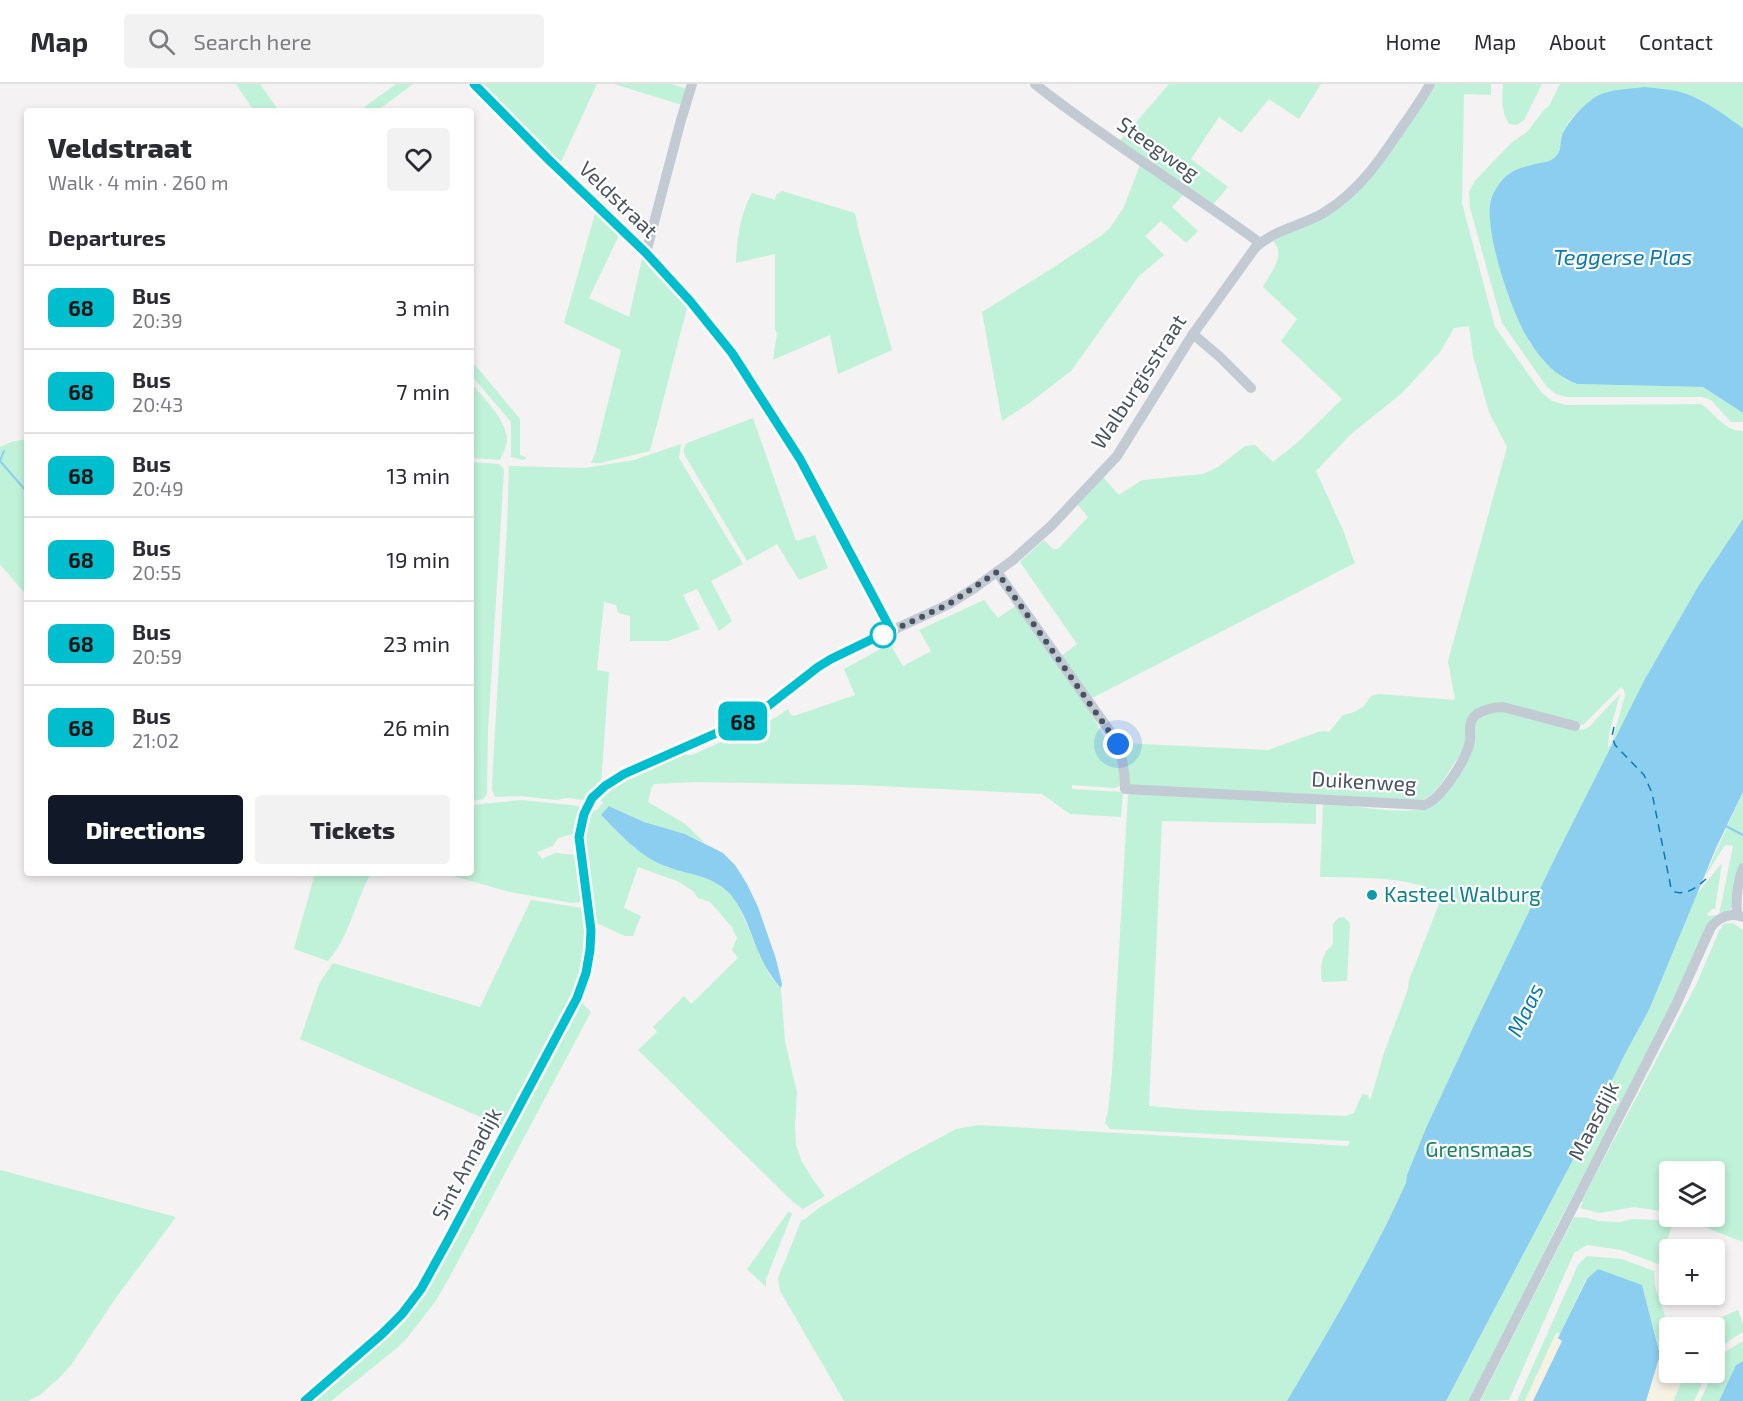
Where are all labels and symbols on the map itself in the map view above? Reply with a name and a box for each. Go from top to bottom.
street label: Steegweg [1113,111,1205,185]
street label: Veldstraat [575,155,664,243]
water label: Teggerse Plas [1554,243,1692,269]
street label: Walburgisstraat [1085,309,1191,453]
unlabelled marker [870,622,896,648]
line badge: 68 [716,702,770,740]
your location [1103,729,1133,759]
street label: Duikenweg [1311,765,1418,796]
place label: Kasteel Walburg [1384,881,1541,906]
marker: Kasteel Walburg [1365,888,1379,902]
water label: Maas [1500,979,1548,1040]
street label: Maasdijk [1562,1076,1624,1164]
street label: Sint Annadijk [426,1103,507,1224]
park label: Grensmaas [1425,1136,1533,1161]

